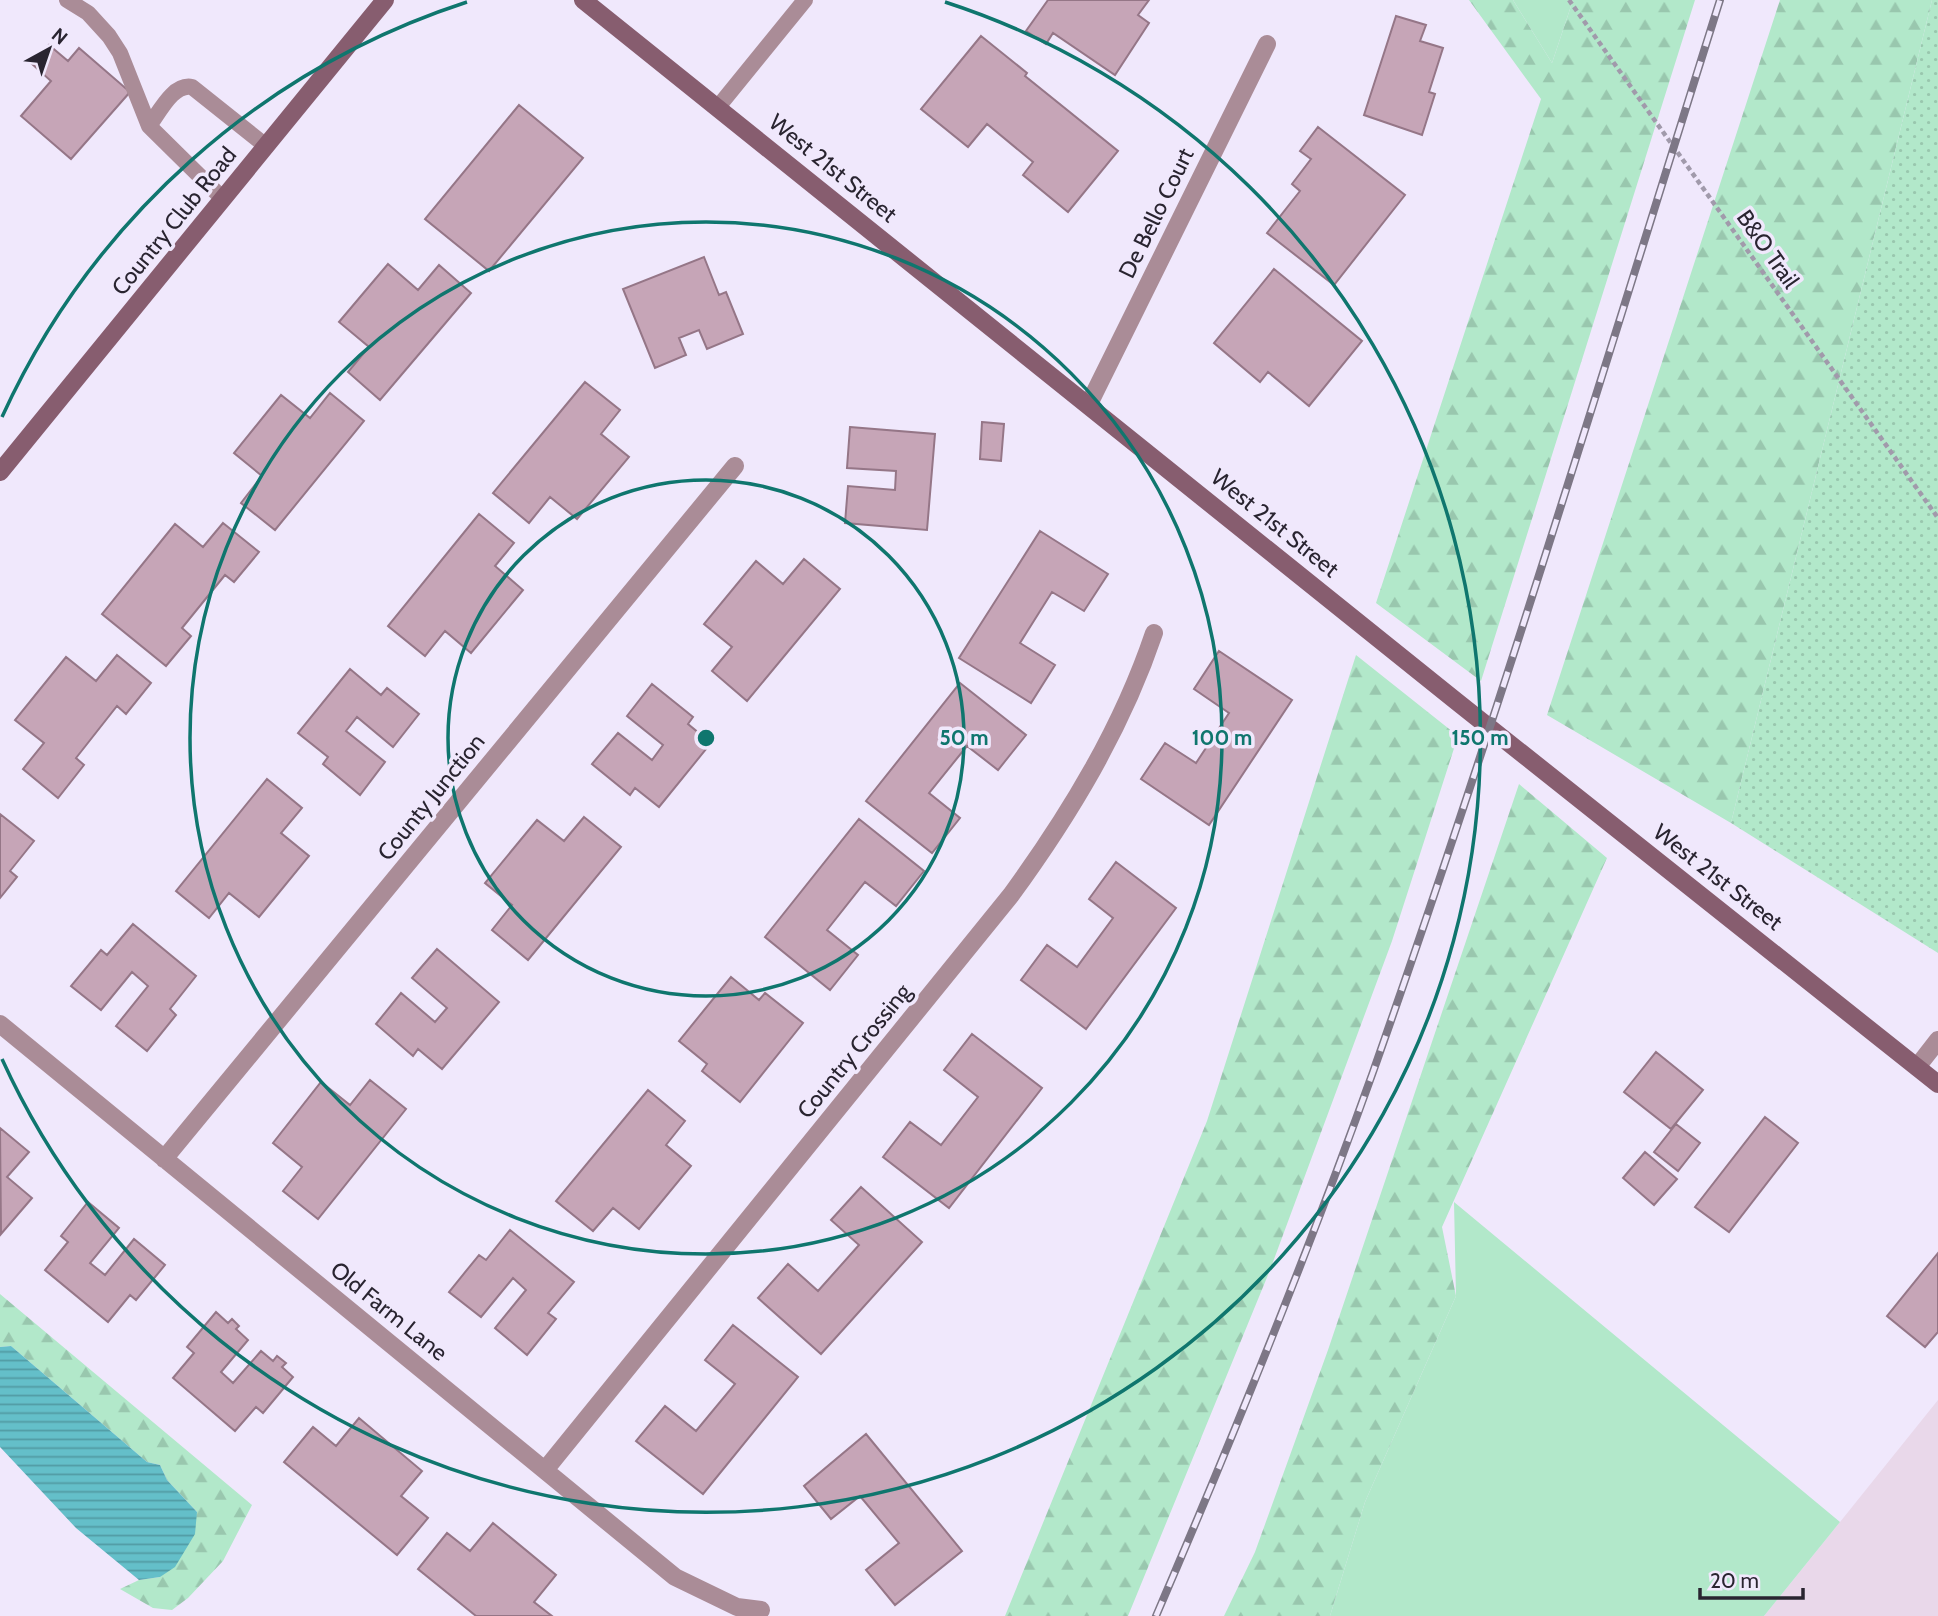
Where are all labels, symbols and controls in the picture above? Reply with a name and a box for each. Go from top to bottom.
north arrow [14,14,84,84]
text: N [47,23,72,49]
street label: West 21st Street [763,108,903,228]
street label: Country Club Road [106,141,242,301]
street label: De Bello Court [1112,143,1200,283]
street label: B&O Trail [1731,204,1805,294]
street label: West 21st Street [1205,463,1345,583]
text: 50 m [939,725,989,750]
text: 100 m [1192,725,1252,750]
text: 150 m [1452,725,1508,750]
centre of rings [694,726,718,750]
street label: County Junction [371,728,491,866]
street label: West 21st Street [1648,818,1788,936]
street label: Country Crossing [791,978,917,1124]
street label: Old Farm Lane [325,1255,453,1367]
scale bar [1700,1556,1803,1600]
text: 20 m [1710,1568,1759,1593]

